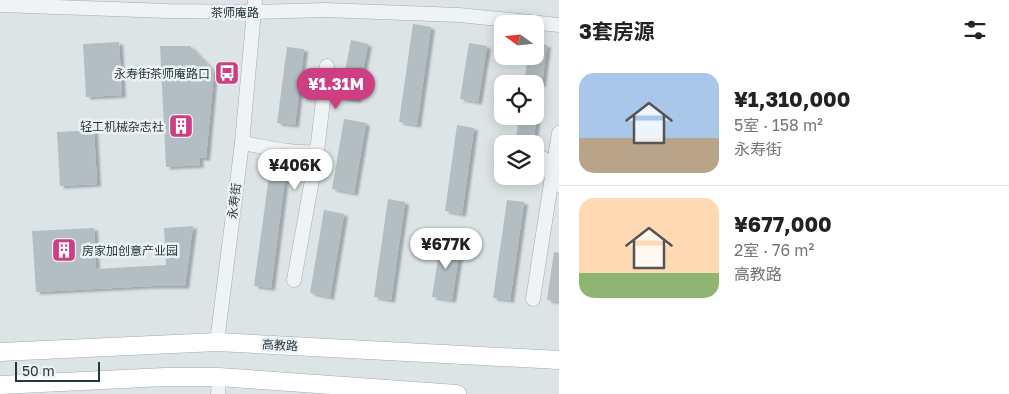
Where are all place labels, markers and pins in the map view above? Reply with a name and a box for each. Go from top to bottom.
bus stop icon: 永寿街茶师庵路口 [214,60,240,86]
place label: 永寿街茶师庵路口 [114,66,210,81]
pin: ¥1.31M [295,68,377,110]
building icon: 轻工机械杂志社 [168,113,194,139]
place label: 轻工机械杂志社 [80,119,164,134]
pin: ¥406K [260,148,330,191]
pin: ¥677K [411,228,481,270]
building icon: 房家加创意产业园 [51,237,77,263]
place label: 房家加创意产业园 [82,243,178,258]

